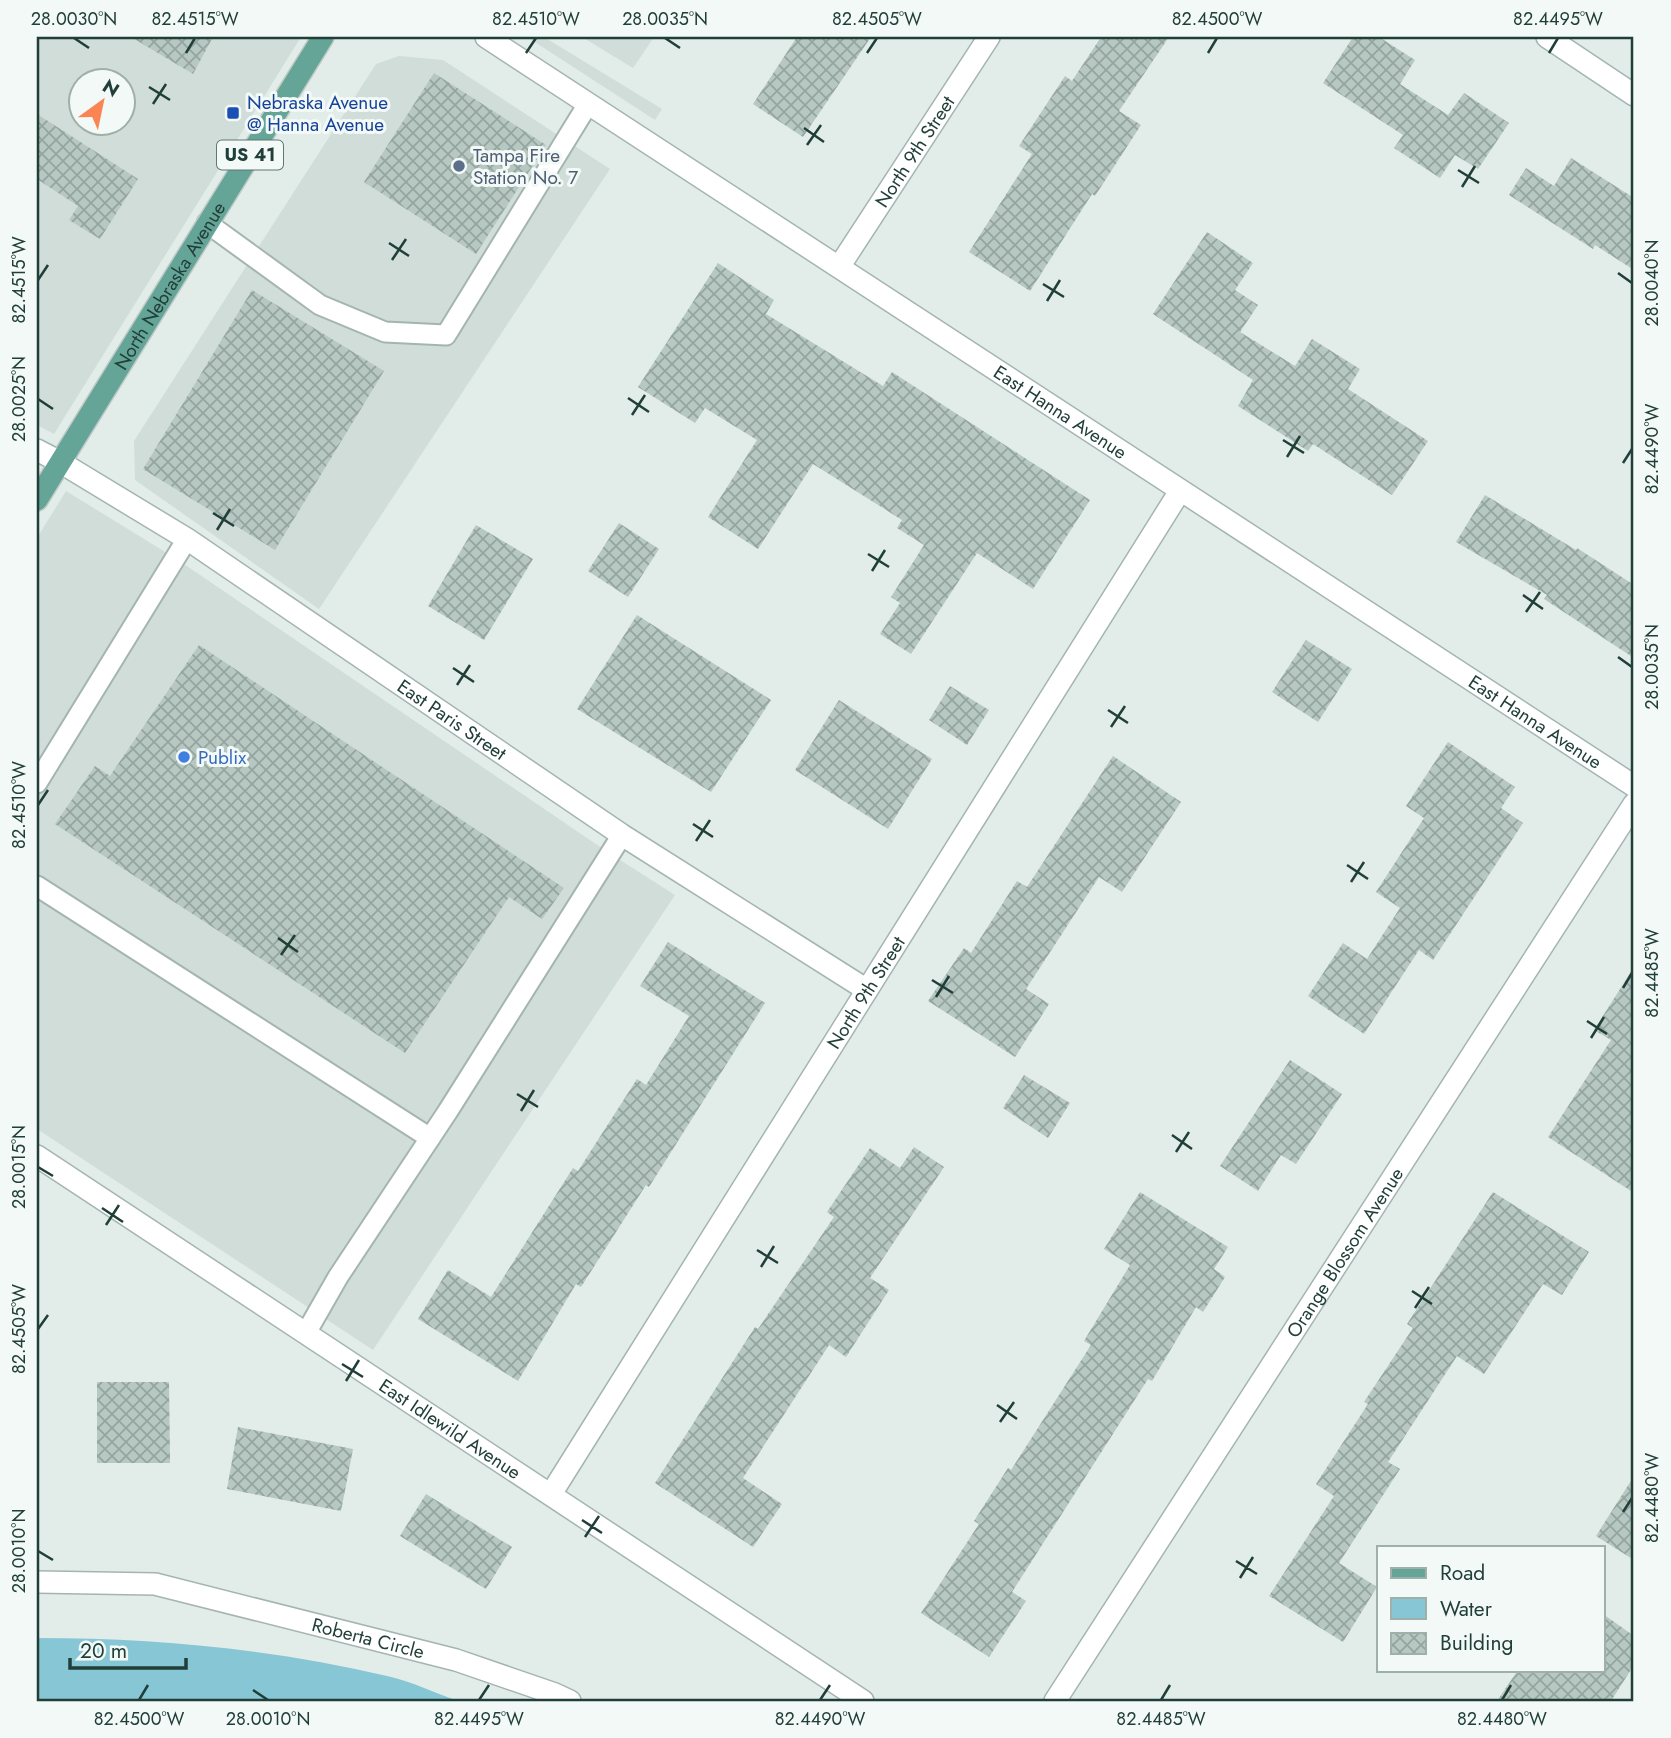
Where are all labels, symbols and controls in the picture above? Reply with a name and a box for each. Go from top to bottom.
text: 28.0030°N [31,6,117,32]
text: 82.4515°W [151,6,239,32]
text: 82.4510°W [492,6,580,32]
text: 28.0035°N [622,6,708,32]
text: 82.4505°W [832,6,922,32]
text: 82.4500°W [1172,6,1262,32]
text: 82.4495°W [1513,6,1603,32]
north arrow [66,66,136,136]
text: N [97,73,125,104]
place label: Nebraska Avenue @ Hanna Avenue [247,89,388,138]
street label: North 9th Street [868,90,961,213]
marker: Nebraska Avenue @ Hanna Avenue [225,105,241,121]
road number: US 41 [217,140,283,170]
place label: Tampa Fire Station No. 7 [473,142,578,191]
marker: Tampa Fire Station No. 7 [451,158,467,174]
street label: North Nebraska Avenue [107,196,232,375]
text: 82.4515°W [6,236,32,324]
text: 28.0040°N [1639,239,1665,327]
text: 28.0025°N [6,356,32,442]
street label: East Hanna Avenue [989,358,1133,465]
text: 82.4490°W [1639,404,1665,494]
text: 28.0035°N [1639,624,1665,710]
street label: East Hanna Avenue [1463,668,1608,775]
street label: East Paris Street [392,673,512,766]
place label: Publix [198,744,246,771]
marker: Publix [176,749,192,765]
text: 82.4510°W [6,761,32,849]
text: 82.4485°W [1639,928,1665,1018]
street label: North 9th Street [820,931,911,1054]
text: 28.0015°N [6,1125,32,1209]
street label: Orange Blossom Avenue [1280,1162,1410,1343]
text: 82.4505°W [6,1284,32,1374]
street label: East Idlewild Avenue [374,1372,527,1485]
text: 82.4480°W [1639,1453,1665,1543]
text: 28.0010°N [6,1509,32,1593]
legend [1377,1546,1604,1672]
text: Road [1440,1558,1485,1588]
text: Water [1440,1594,1493,1624]
street label: Roberta Circle [309,1611,428,1665]
scale bar [70,1626,186,1670]
text: Building [1440,1628,1513,1658]
text: 20 m [80,1636,127,1666]
text: 82.4500°W [94,1706,184,1732]
text: 28.0010°N [226,1706,310,1732]
text: 82.4495°W [434,1706,524,1732]
text: 82.4490°W [775,1706,865,1732]
text: 82.4485°W [1116,1706,1206,1732]
text: 82.4480°W [1457,1706,1547,1732]

